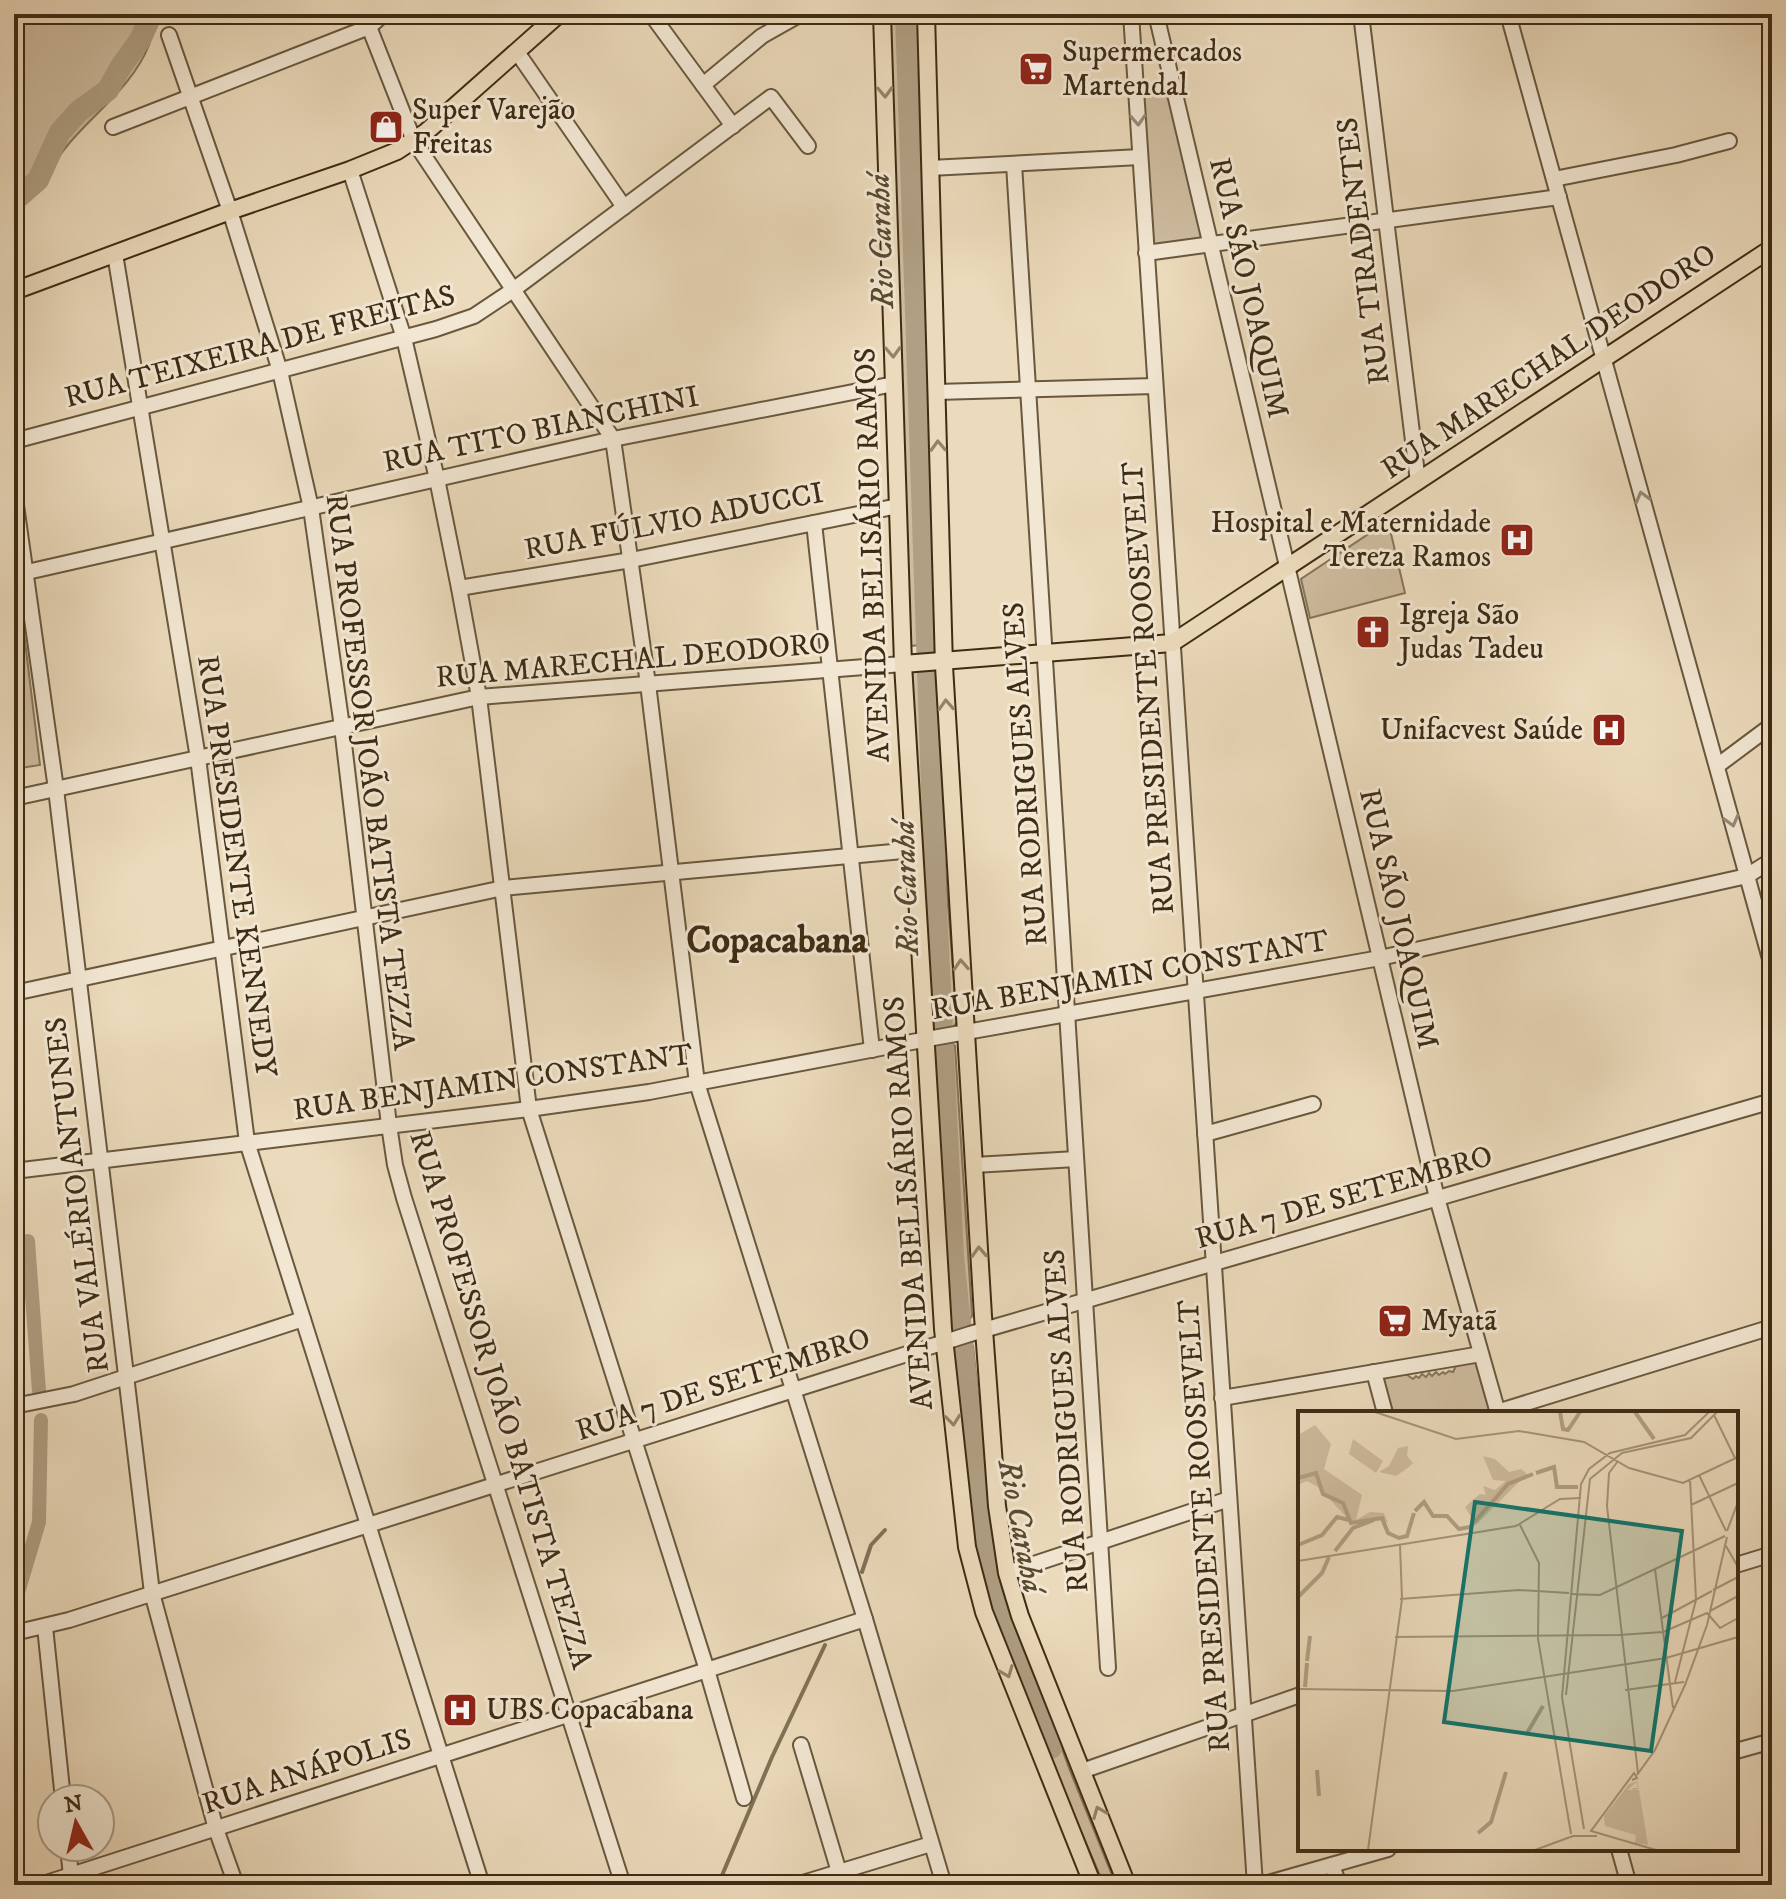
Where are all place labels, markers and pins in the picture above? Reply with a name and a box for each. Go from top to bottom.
place label: Supermercados Martendal [1062,34,1242,105]
supermarket icon: Supermercados Martendal [1017,50,1055,88]
place label: Super Varejão Freitas [412,92,575,163]
shop icon: Super Varejão Freitas [367,108,405,146]
place label: Hospital e Maternidade Tereza Ramos [1210,505,1491,576]
hospital icon: Hospital e Maternidade Tereza Ramos [1498,521,1536,559]
place label: Igreja São Judas Tadeu [1396,597,1544,668]
church icon: Igreja São Judas Tadeu [1354,613,1392,651]
hospital icon: Unifacvest Saúde [1590,711,1628,749]
place label: Unifacvest Saúde [1380,712,1583,749]
supermarket icon: Myatã [1376,1302,1414,1340]
place label: Myatã [1421,1303,1497,1340]
hospital icon: UBS Copacabana [441,1691,479,1729]
place label: UBS Copacabana [486,1692,694,1729]

